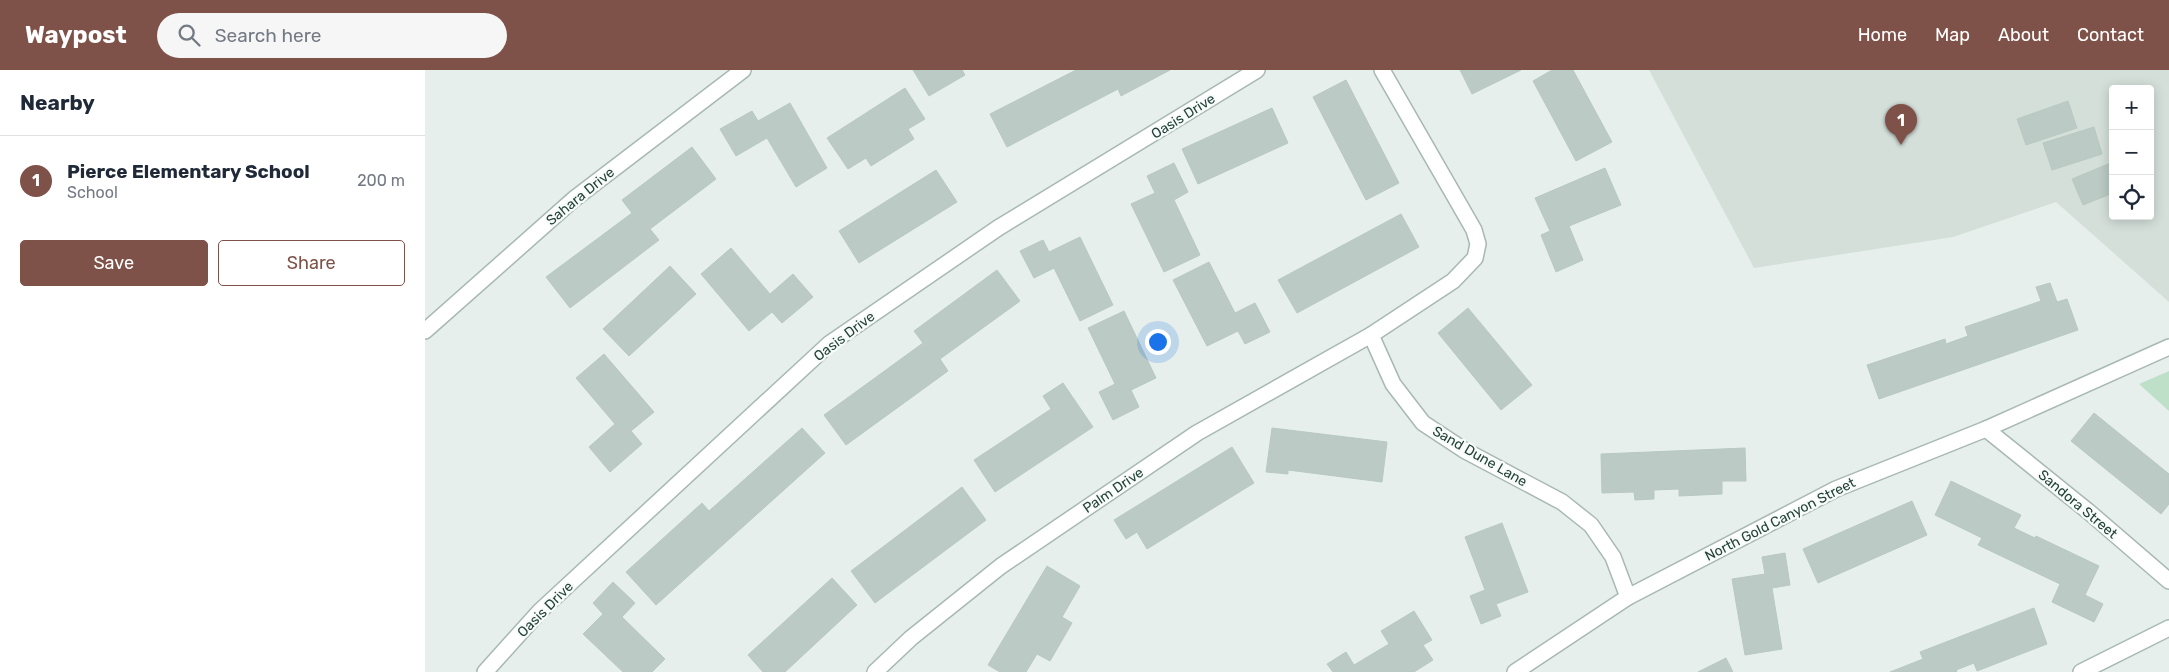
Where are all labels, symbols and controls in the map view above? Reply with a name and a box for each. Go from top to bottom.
search box [157,13,507,58]
text: Waypost [25,21,127,49]
icon: search [175,21,203,49]
text: Search here [215,24,321,47]
text: Home [1858,24,1907,46]
text: Map [1935,24,1970,46]
text: About [1998,24,2049,46]
text: Contact [2077,24,2144,46]
map controls [2109,85,2154,220]
button: + [2109,85,2154,130]
text: Nearby [20,90,95,115]
street label: Oasis Drive [1148,90,1218,143]
pin: 1 [1885,104,1917,145]
button: − [2109,130,2154,175]
text: Pierce Elementary School [67,160,310,183]
street label: Sahara Drive [543,164,618,229]
text: 1 [32,171,40,190]
text: 200 m [357,171,405,190]
button: locate [2109,175,2154,220]
text: School [67,183,118,202]
button: Save [20,240,208,286]
button: Share [218,240,405,286]
street label: Oasis Drive [810,308,878,365]
your location [1145,329,1171,355]
street label: Sand Dune Lane [1429,422,1530,490]
street label: Palm Drive [1080,464,1147,517]
street label: Sandora Street [2035,466,2121,543]
street label: North Gold Canyon Street [1702,474,1859,565]
street label: Oasis Drive [514,578,577,641]

